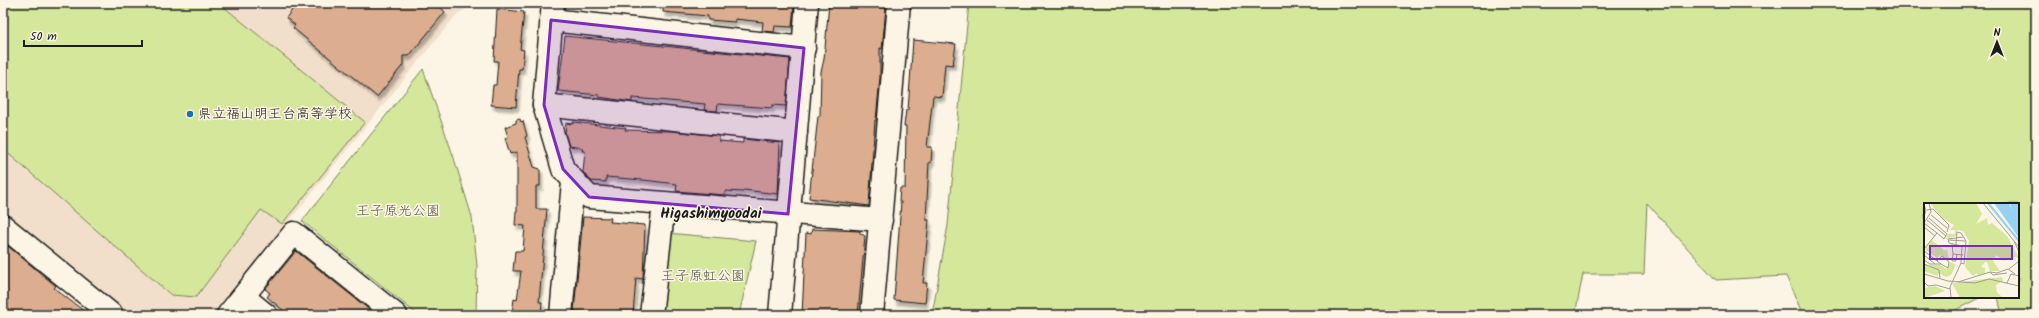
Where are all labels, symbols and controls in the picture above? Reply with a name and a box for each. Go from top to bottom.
scale bar [24,22,142,48]
north arrow [1977,22,2017,62]
text: N [1994,24,2001,42]
text: 50 m [30,27,57,46]
place label: 県立福山明王台高等学校 [198,103,352,125]
marker: 県立福山明王台高等学校 [185,109,195,119]
park label: 王子原光公園 [356,200,440,222]
district label: Higashimyoodai [660,202,763,226]
inset map [1924,203,2019,298]
park label: 王子原虹公園 [661,265,745,287]

